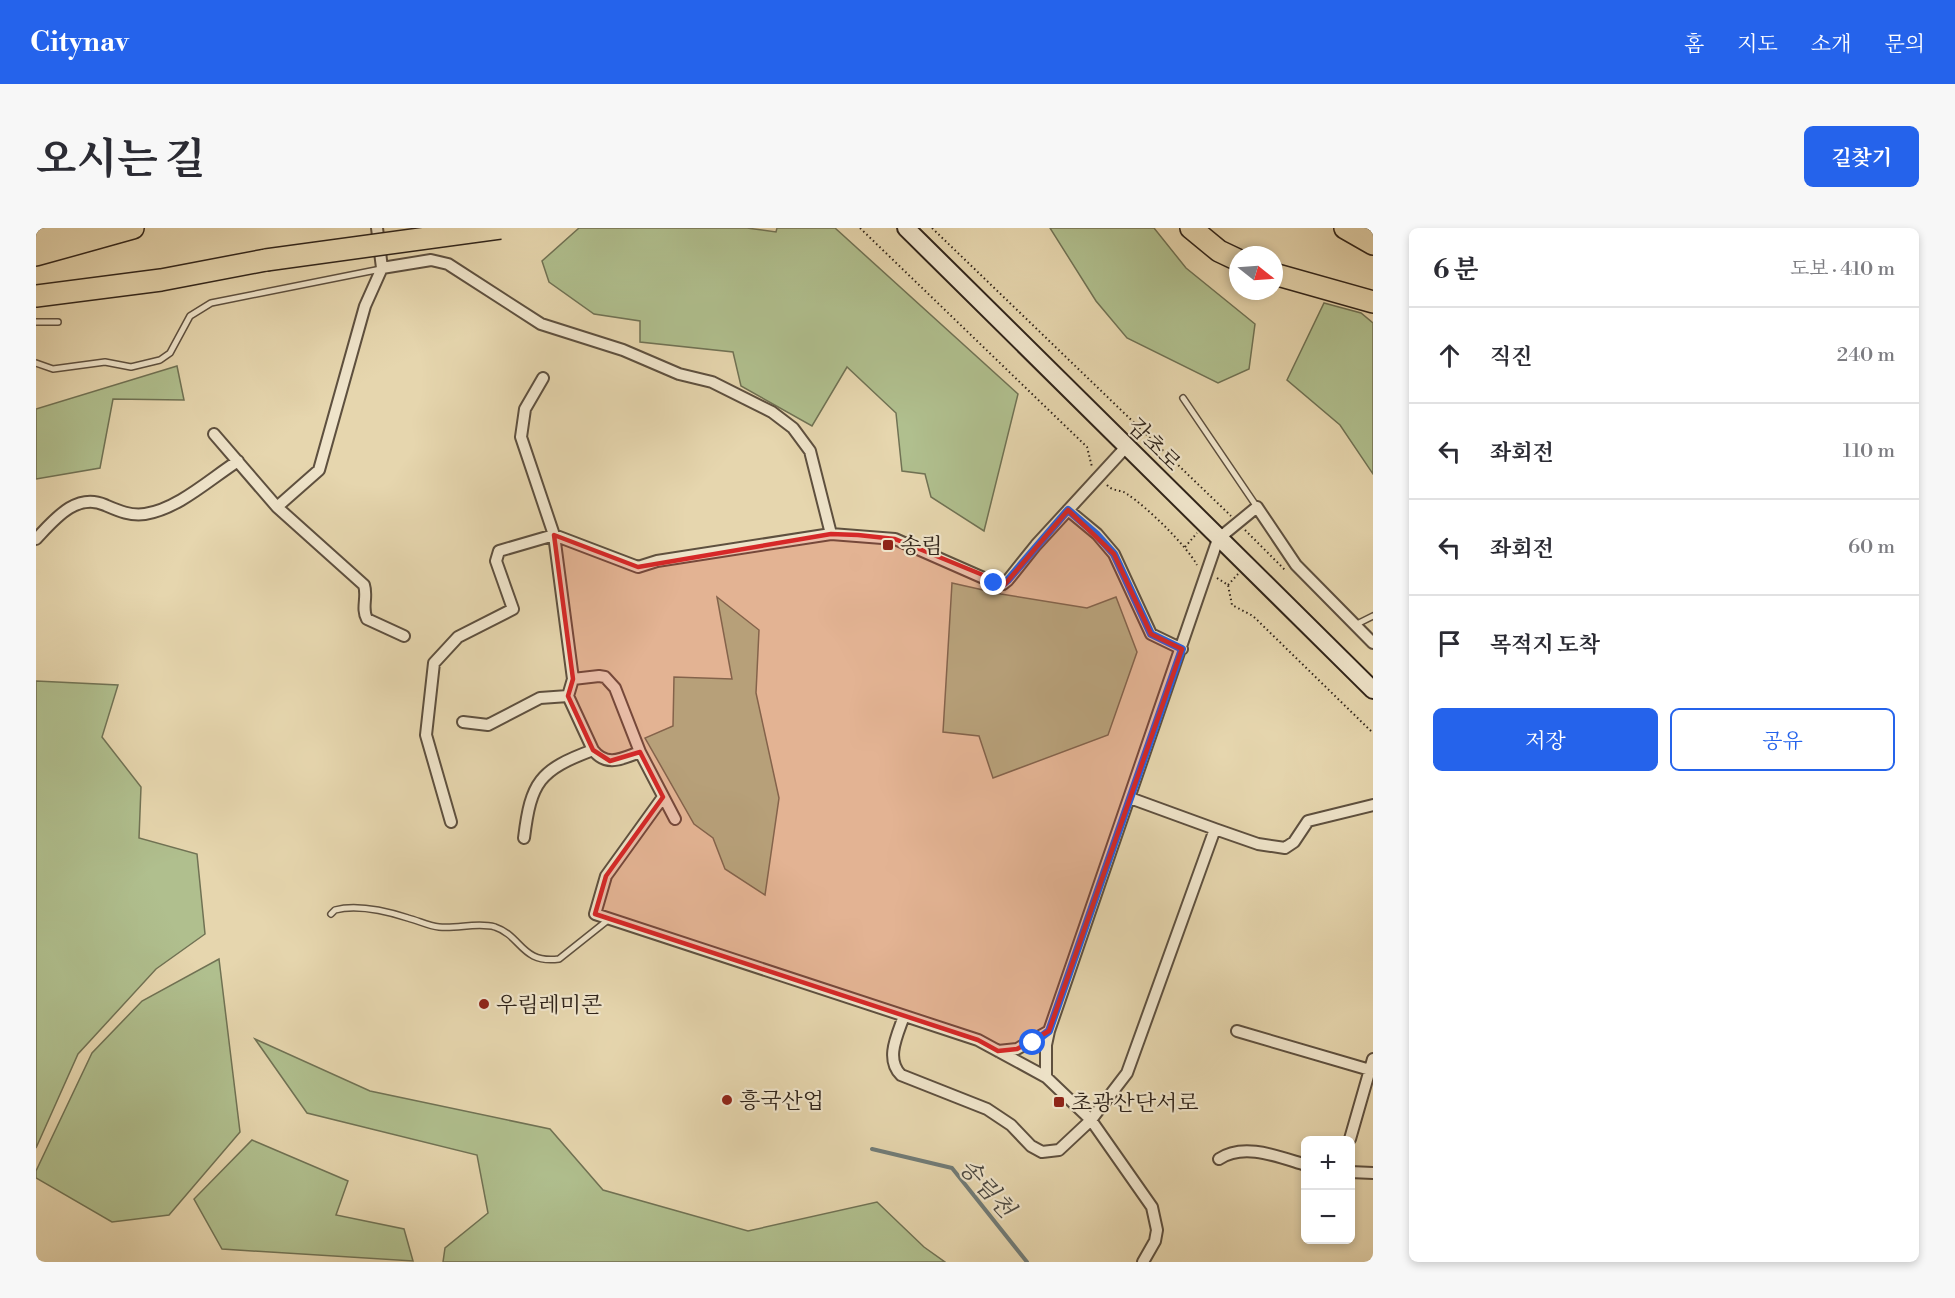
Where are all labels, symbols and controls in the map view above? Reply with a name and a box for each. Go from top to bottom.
text: Citynav [30,25,129,60]
text: 홈 [1684,32,1704,58]
text: 지도 [1737,32,1778,58]
text: 소개 [1811,32,1851,58]
text: 문의 [1884,32,1925,58]
button: 길찾기 [1804,126,1919,187]
text: 오시는 길 [36,134,205,187]
north arrow [1229,246,1283,300]
text: 6 분 [1433,254,1479,286]
text: 도보 · 410 m [1790,257,1895,282]
icon: ahead [1433,339,1466,372]
text: 240 m [1837,343,1895,368]
text: 직진 [1490,344,1533,371]
street label: 감초로 [1122,413,1186,477]
icon: left [1433,435,1466,468]
text: 110 m [1843,439,1895,464]
text: 좌회전 [1490,440,1554,467]
icon: left [1433,531,1466,564]
place label: 송림 [900,533,943,560]
text: 60 m [1848,535,1895,560]
text: 좌회전 [1490,536,1554,563]
marker: 송림 [881,538,895,552]
route end [980,569,1006,595]
icon: arrive [1433,627,1466,660]
text: 목적지 도착 [1490,632,1600,659]
button: 저장 [1433,708,1658,771]
button: 공유 [1670,708,1895,771]
place label: 우림레미콘 [496,992,602,1019]
marker: 우림레미콘 [477,997,491,1011]
route start [1019,1029,1045,1055]
place label: 흥국산업 [739,1088,824,1115]
place label: 초광산단서로 [1071,1090,1199,1117]
marker: 흥국산업 [720,1093,734,1107]
marker: 초광산단서로 [1052,1095,1066,1109]
map controls [1301,1136,1355,1244]
button: + [1301,1136,1355,1190]
water label: 송림천 [952,1153,1022,1226]
button: − [1301,1190,1355,1244]

